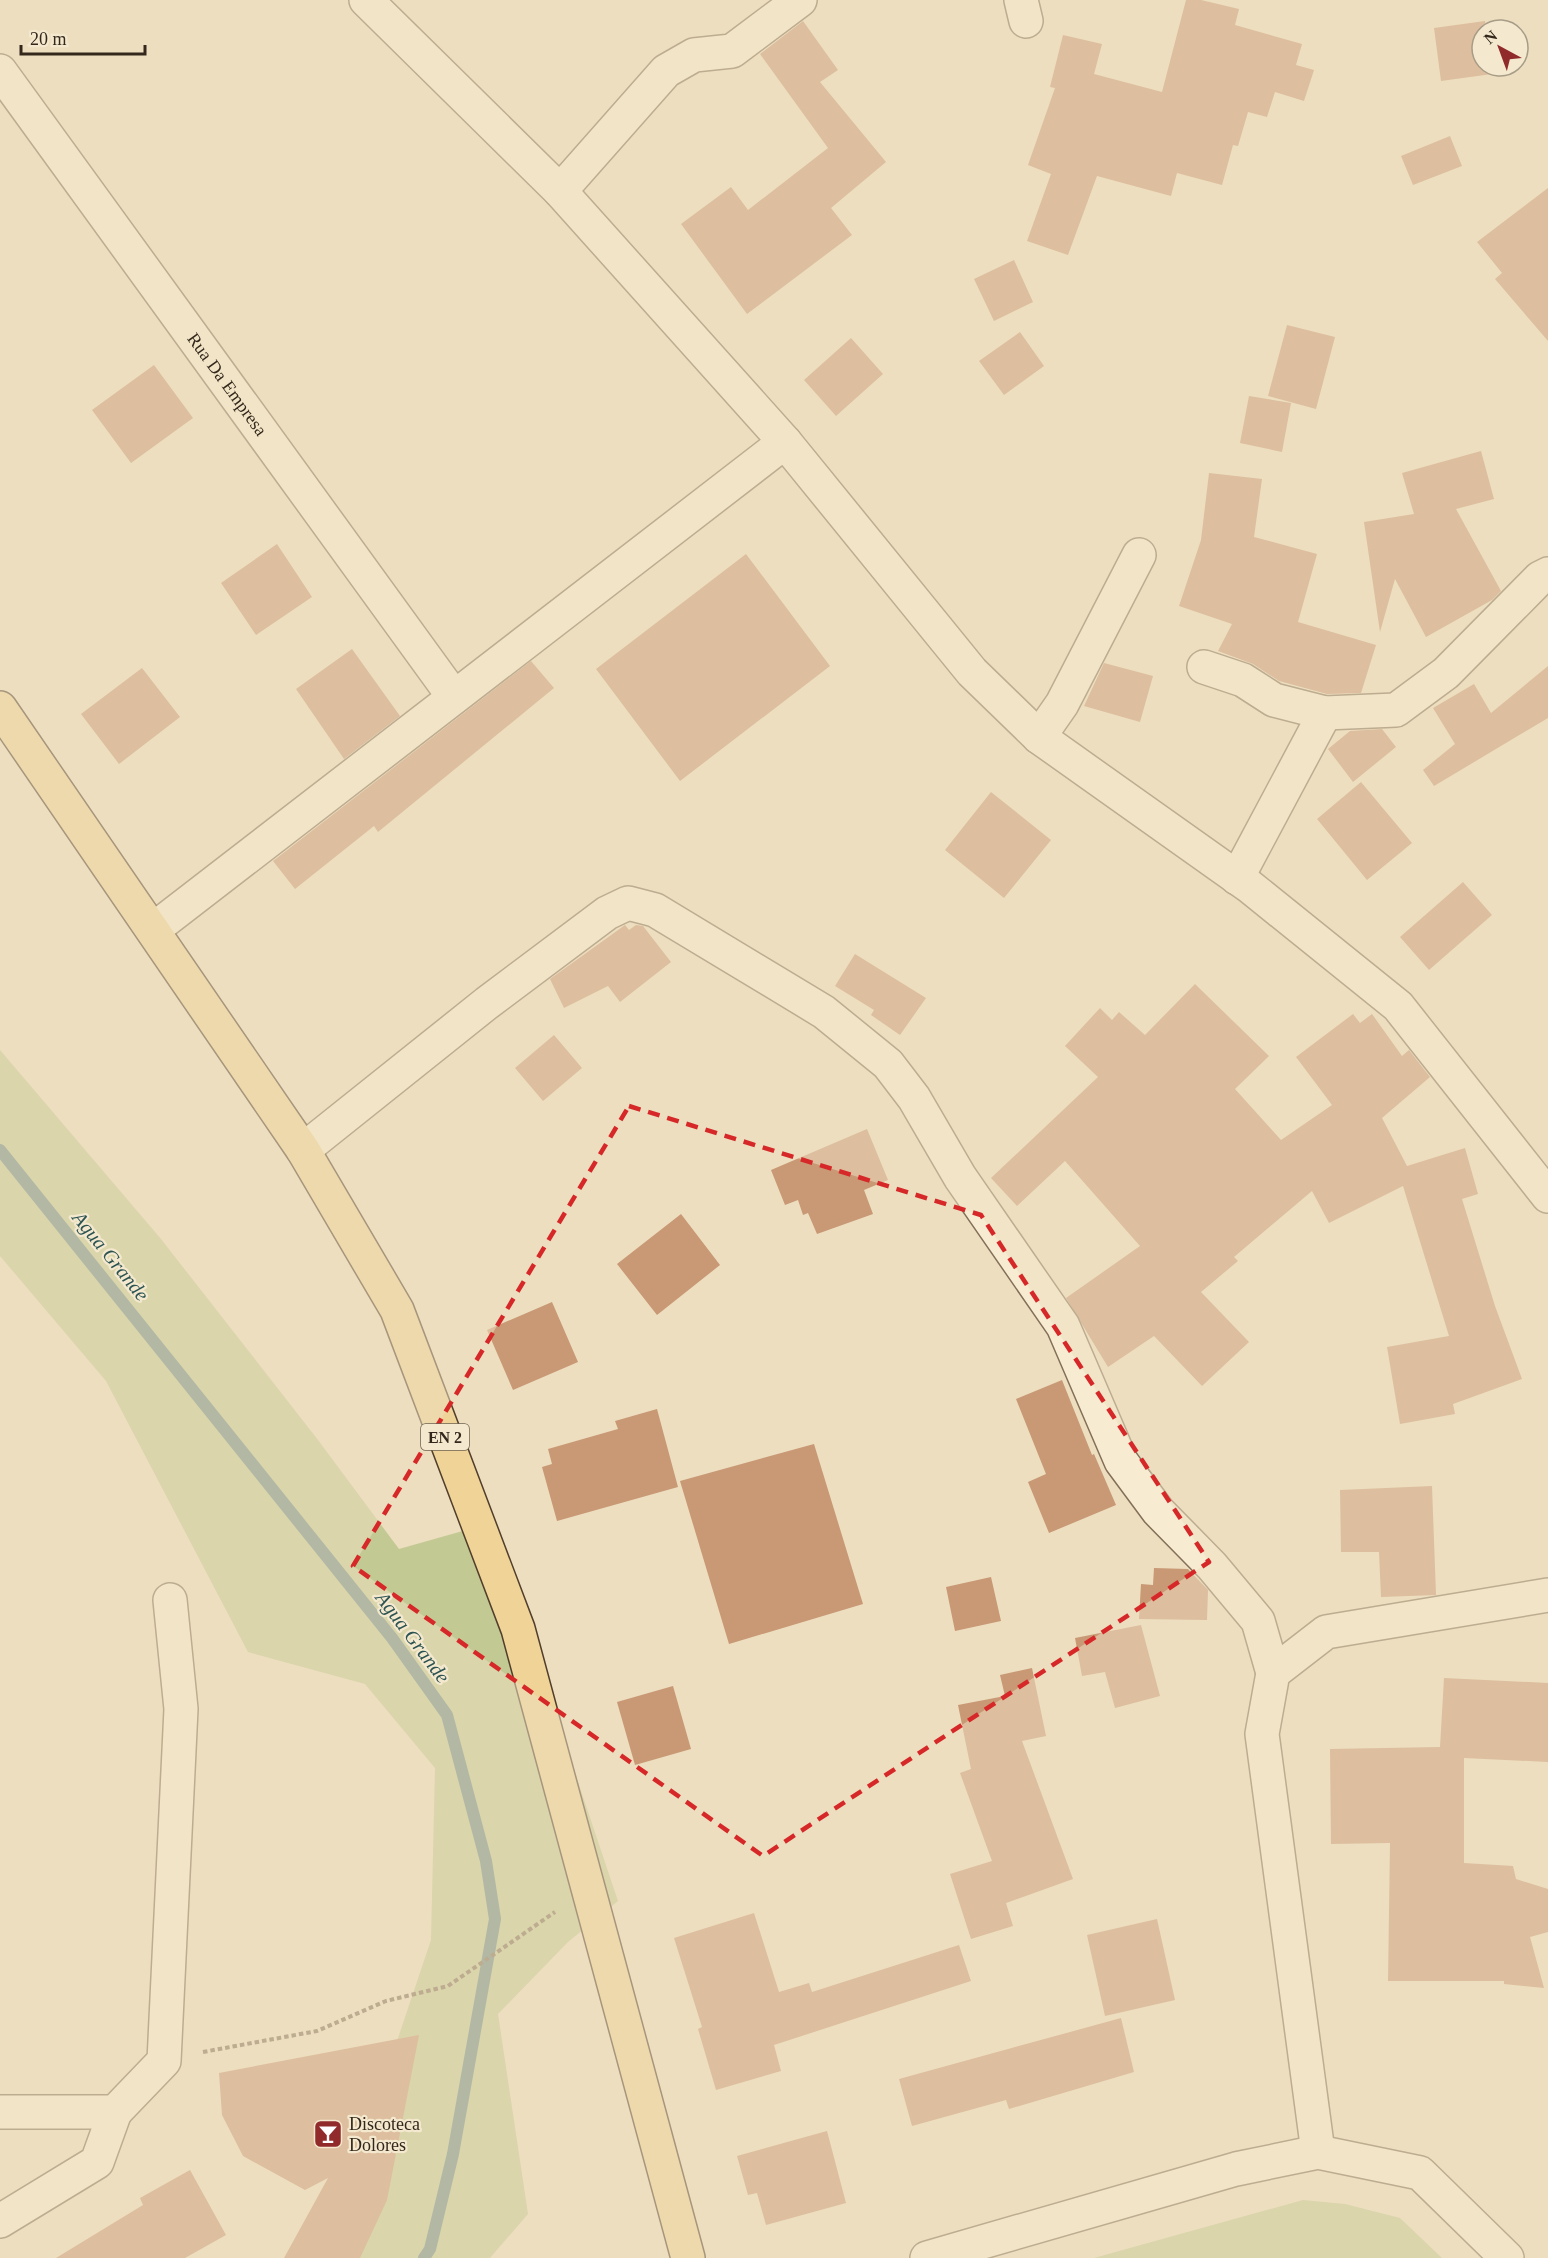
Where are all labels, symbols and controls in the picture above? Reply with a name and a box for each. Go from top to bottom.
scale bar [21,18,146,56]
north arrow [1470,18,1530,78]
text: N [1481,27,1501,47]
text: 20 m [30,29,67,49]
street label: Rua Da Empresa [183,329,271,440]
water label: Agua Grande [66,1205,154,1306]
road number: EN 2 [421,1424,469,1450]
water label: Agua Grande [370,1586,454,1688]
place label: Discoteca Dolores [349,2114,420,2155]
bar icon: Discoteca Dolores [312,2118,344,2150]

